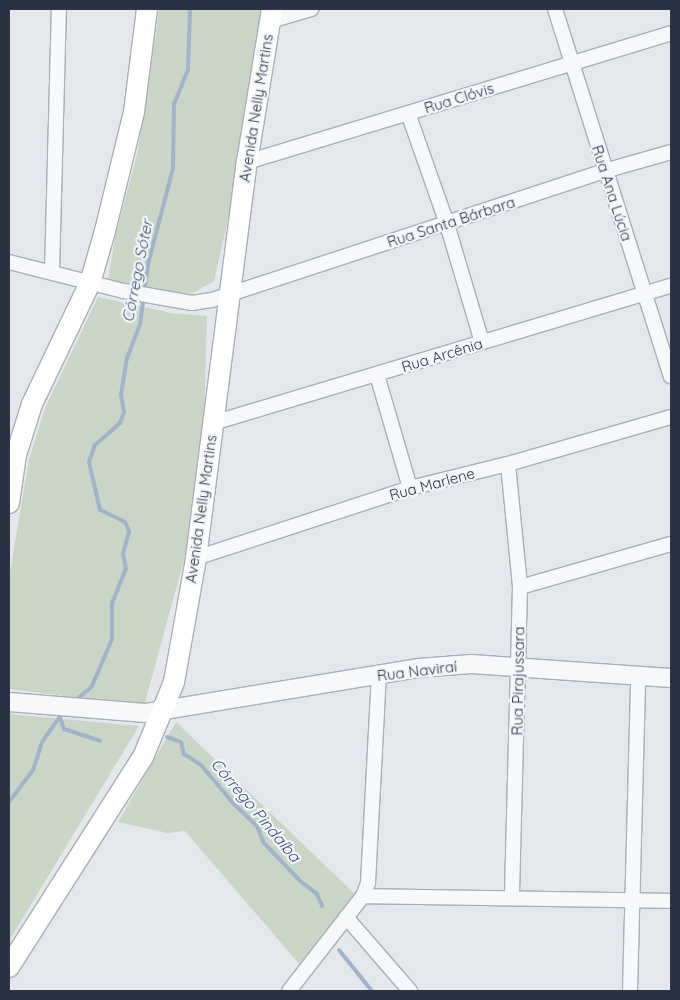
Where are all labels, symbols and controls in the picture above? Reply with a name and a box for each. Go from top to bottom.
street label: Avenida Nelly Martins [235,33,277,183]
street label: Rua Clóvis [422,79,496,117]
street label: Rua Ana Lúcia [588,143,636,243]
street label: Rua Santa Bárbara [385,193,517,251]
water label: Córrego Sóter [118,218,156,324]
street label: Rua Arcênia [399,334,485,376]
street label: Avenida Nelly Martins [182,434,220,584]
street label: Rua Marlene [387,464,477,504]
street label: Rua Pirajussara [508,626,528,736]
street label: Rua Naviraí [376,657,458,685]
water label: Córrego Pindaíba [207,754,305,866]

